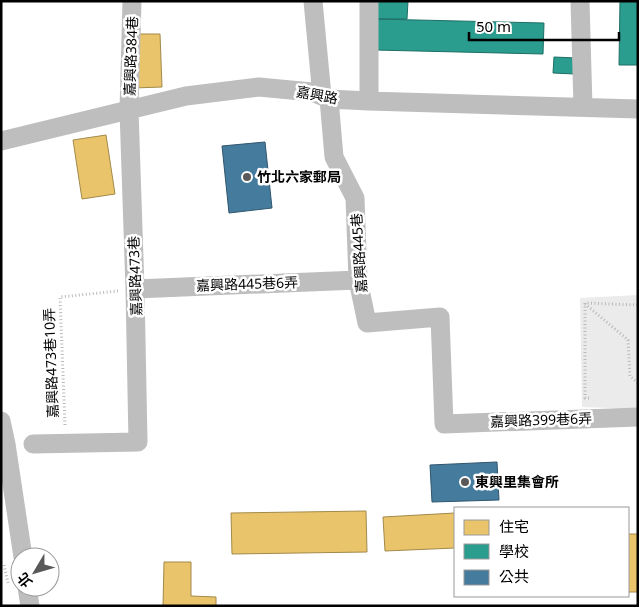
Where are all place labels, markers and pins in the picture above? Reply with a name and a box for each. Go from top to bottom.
place label: 竹北六家郵局 [257,167,341,186]
marker: 竹北六家郵局 [241,171,253,183]
place label: 東興里集會所 [475,472,559,491]
marker: 東興里集會所 [459,476,471,488]

